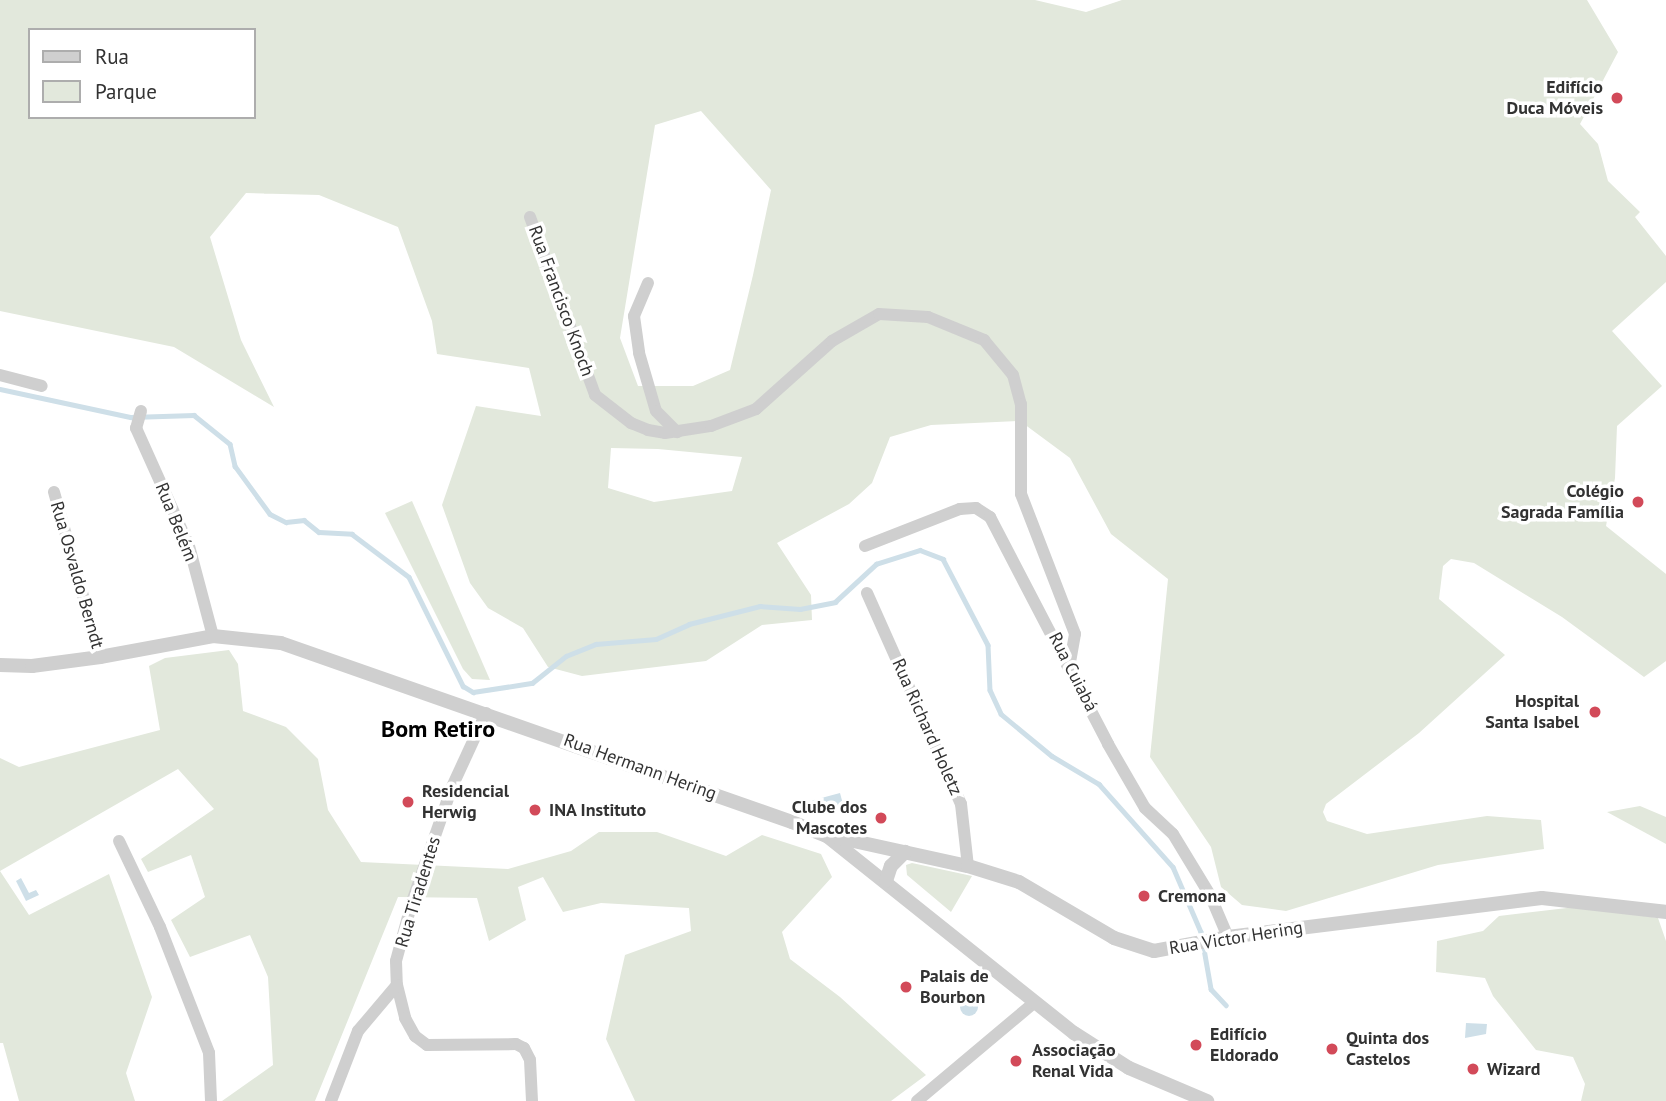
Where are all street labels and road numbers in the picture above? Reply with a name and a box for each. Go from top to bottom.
street label: Rua Francisco Knoch [524,223,598,379]
street label: Rua Belém [151,480,201,564]
street label: Rua Osvaldo Berndt [46,499,108,651]
street label: Rua Cuiabá [1044,629,1102,715]
street label: Rua Richard Holetz [887,655,967,799]
street label: Rua Hermann Hering [561,729,719,805]
street label: Rua Tiradentes [391,834,445,950]
street label: Rua Victor Hering [1167,917,1305,959]

